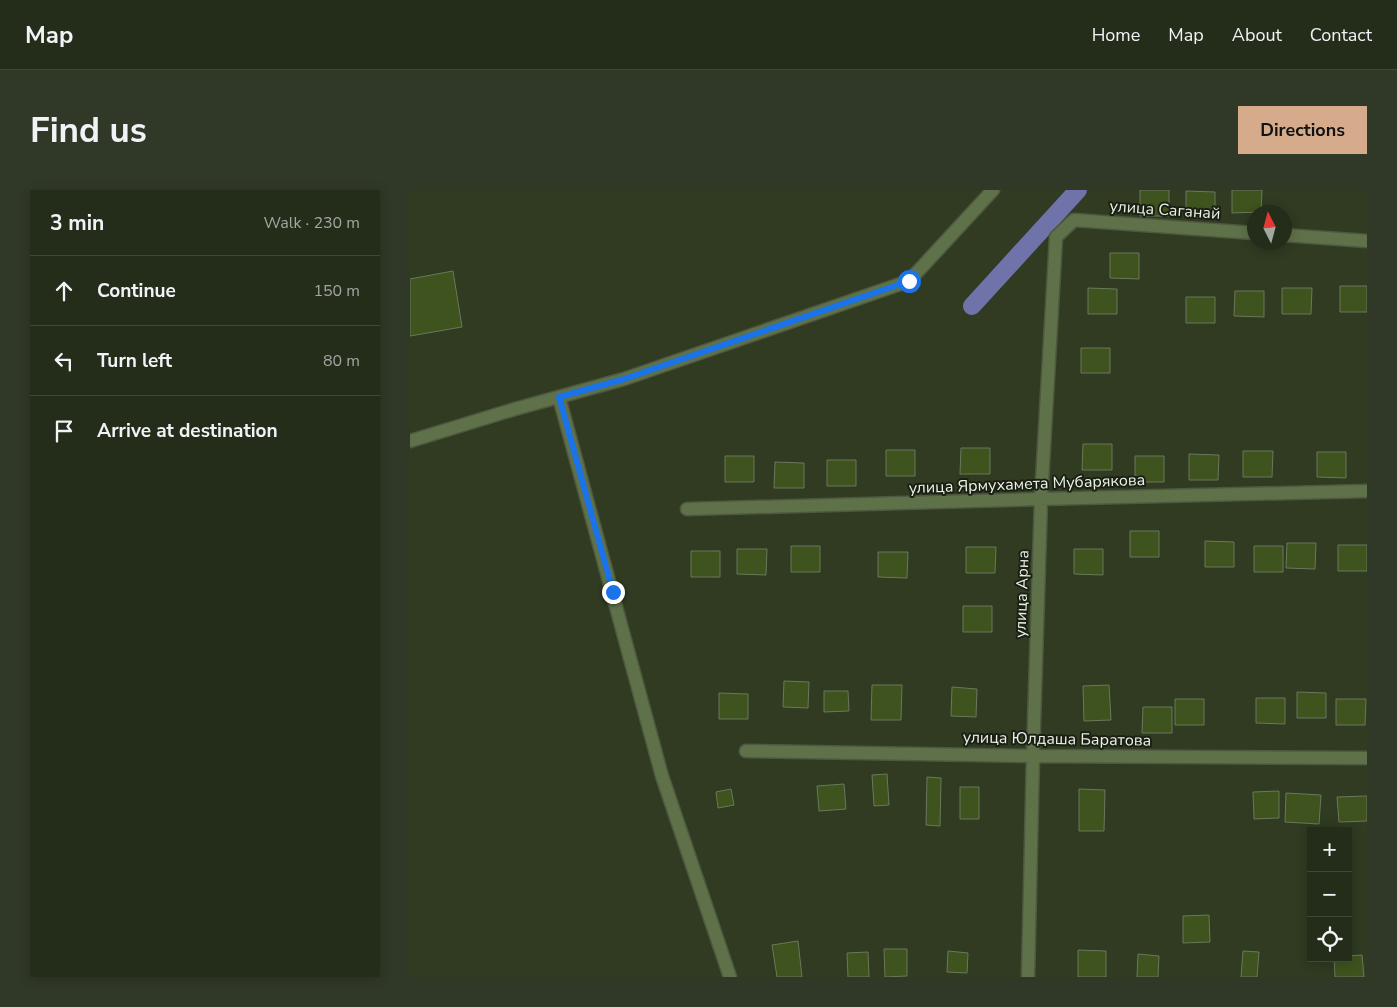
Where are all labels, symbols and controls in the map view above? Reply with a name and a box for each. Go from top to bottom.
text: Map [25,19,73,51]
text: Home [1092,23,1140,47]
text: Map [1168,23,1204,47]
text: About [1232,23,1282,47]
text: Contact [1310,23,1372,47]
button: Directions [1238,106,1367,154]
text: Find us [30,107,147,154]
street label: улица Саганай [1109,195,1221,225]
north arrow [1247,205,1292,250]
text: 3 min [50,209,104,237]
text: Walk · 230 m [264,212,360,234]
route start [898,270,921,293]
icon: ahead [50,277,78,305]
text: Continue [97,278,176,304]
text: 150 m [313,280,360,302]
icon: left [50,347,78,375]
text: Turn left [97,348,172,374]
text: 80 m [323,350,360,372]
icon: arrive [50,417,78,445]
text: Arrive at destination [97,418,278,444]
street label: улица Ярмухамета Мубарякова [908,469,1146,499]
street label: улица Арна [1009,550,1035,638]
route end [602,581,625,604]
street label: улица Юлдаша Баратова [963,726,1151,752]
map controls [1307,827,1352,962]
button: + [1307,827,1352,872]
button: − [1307,872,1352,917]
button: locate [1307,917,1352,962]

